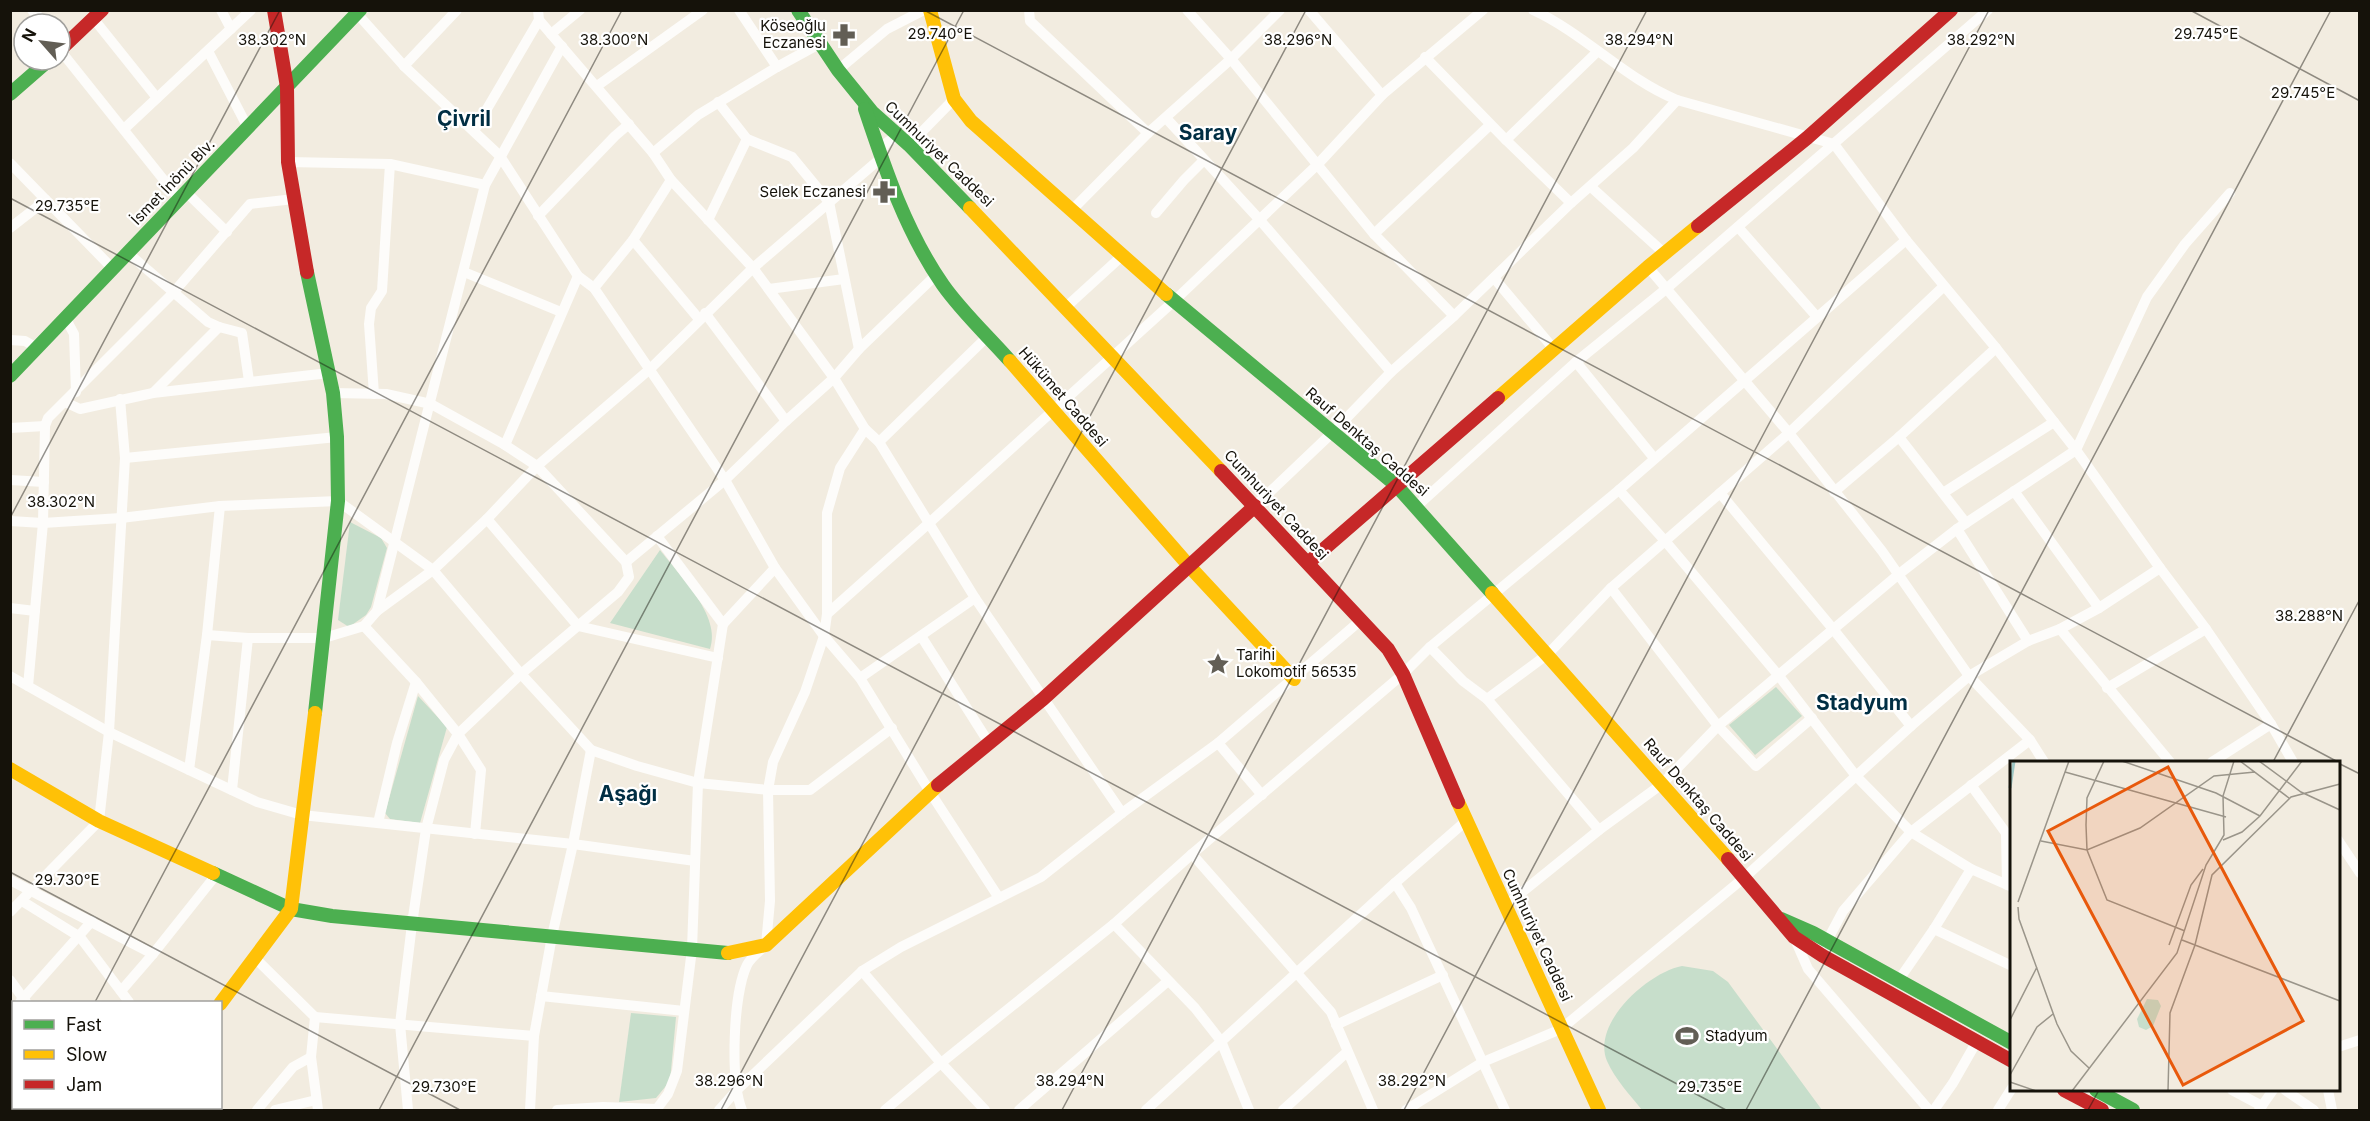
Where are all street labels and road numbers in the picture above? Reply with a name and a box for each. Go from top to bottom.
street label: Cumhuriyet Caddesi [881,97,998,211]
street label: İsmet İnönü Blv. [127,135,219,229]
street label: Hükümet Caddesi [1015,343,1112,451]
street label: Rauf Denktaş Caddesi [1302,383,1433,500]
street label: Cumhuriyet Caddesi [1220,445,1333,564]
street label: Rauf Denktaş Caddesi [1640,734,1757,865]
street label: Cumhuriyet Caddesi [1498,865,1577,1004]

